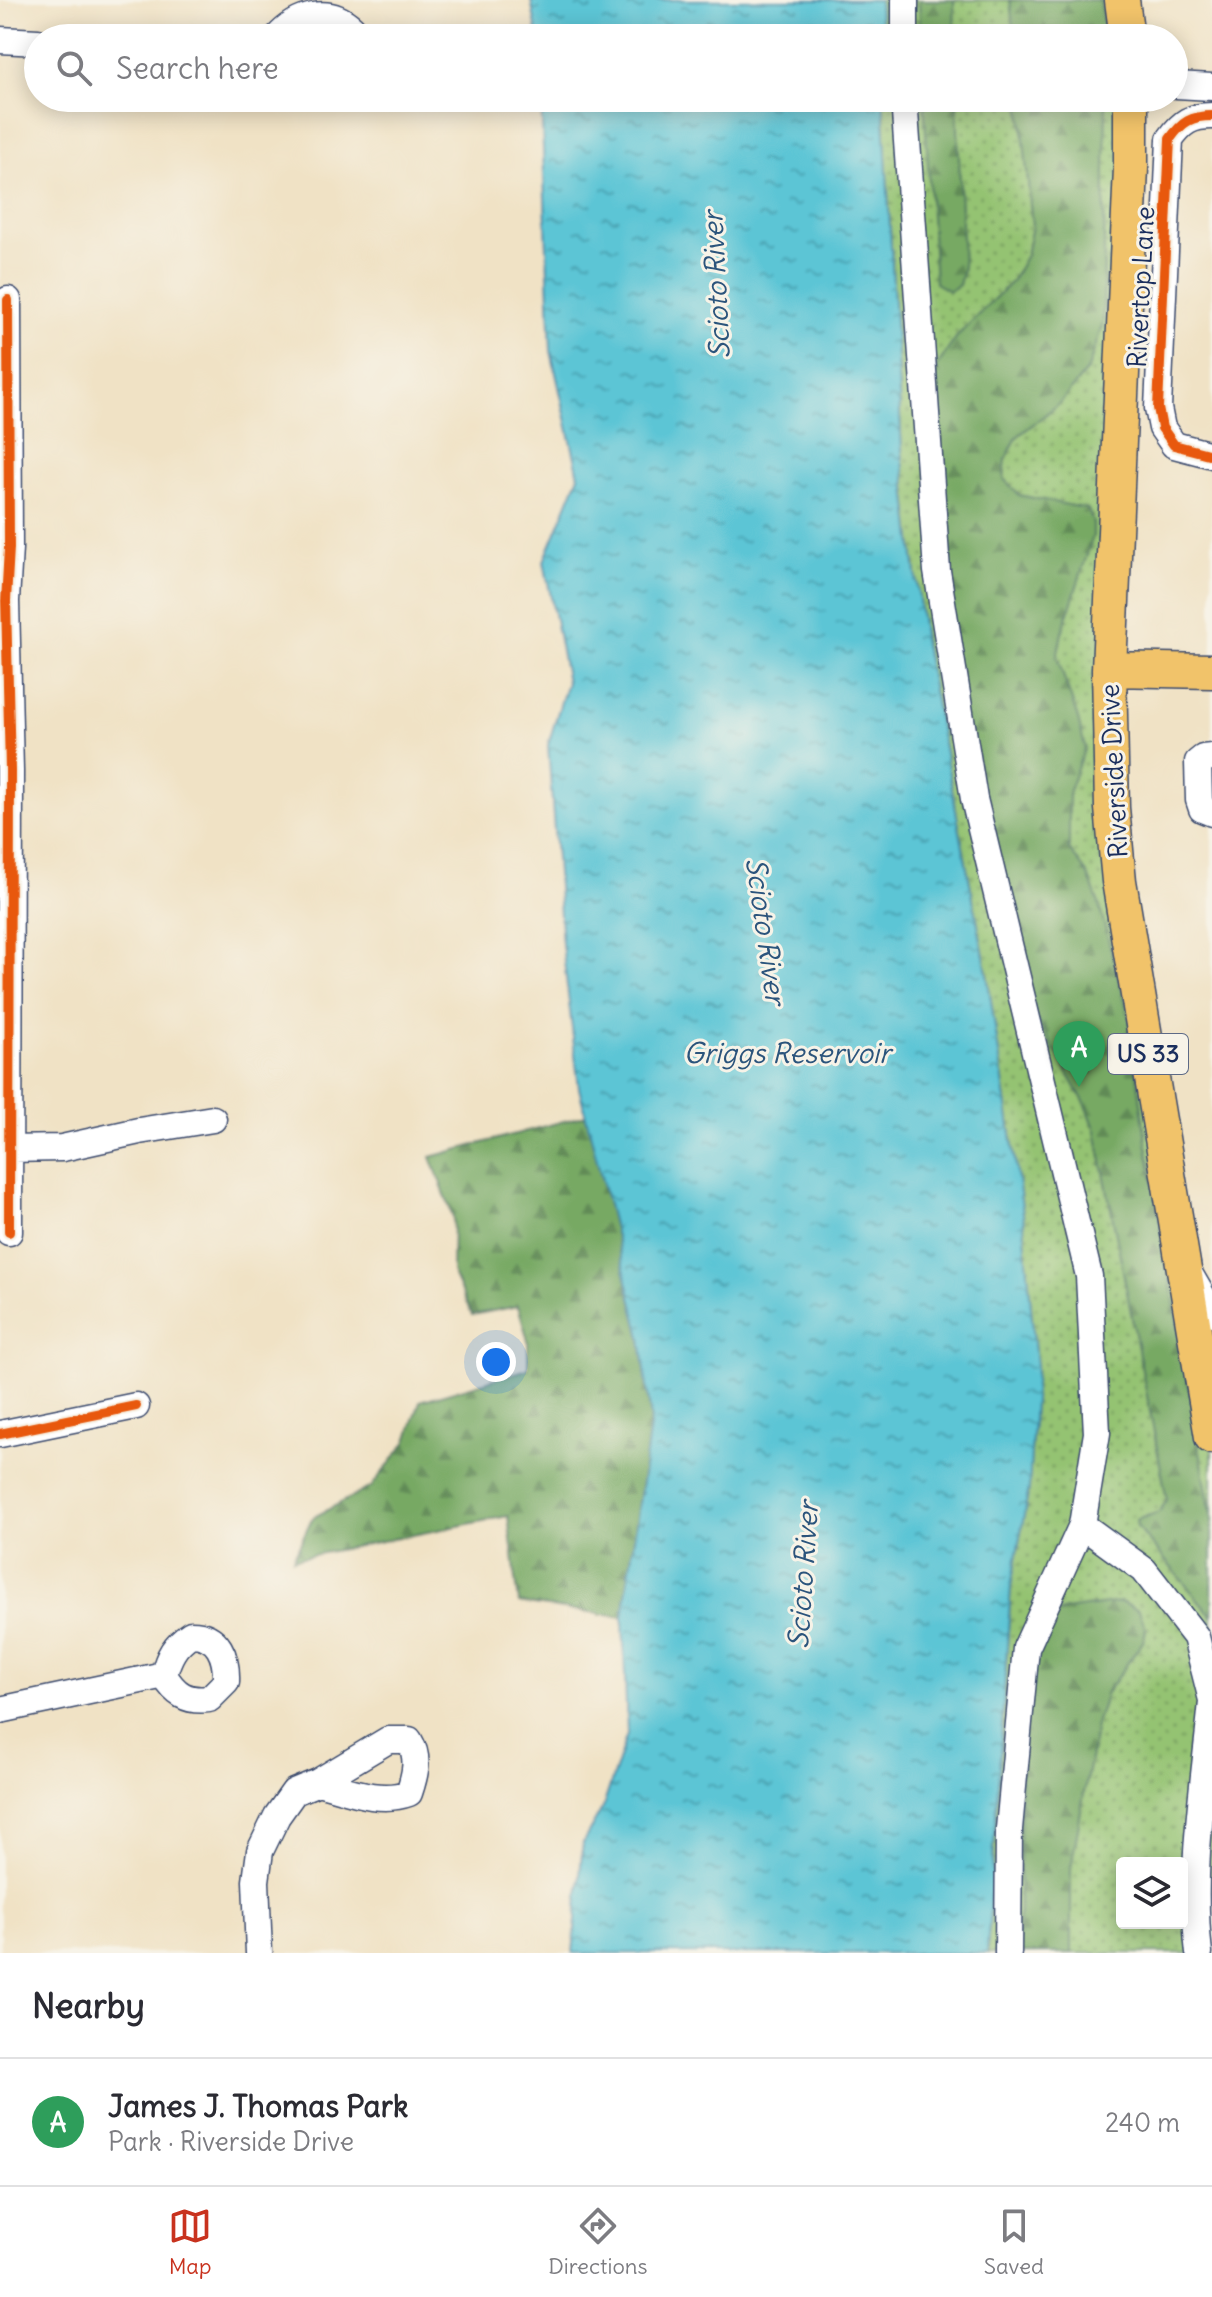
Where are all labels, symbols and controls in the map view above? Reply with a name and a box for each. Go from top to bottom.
search box [24,24,1188,112]
icon: search [52,46,96,90]
text: Search here [116,49,279,87]
street label: Rivertop Lane [1120,205,1161,369]
water label: Scioto River [694,207,738,360]
street label: Riverside Drive [1092,683,1135,859]
water label: Scioto River [738,855,795,1010]
pin: A [1053,1021,1105,1087]
road number: US 33 [1108,1034,1188,1074]
water label: Griggs Reservoir [683,1035,894,1071]
your location [476,1342,516,1382]
water label: Scioto River [780,1497,826,1650]
map controls [1116,1857,1188,1929]
button: layers [1116,1857,1188,1929]
text: Nearby [32,1984,145,2027]
text: James J. Thomas Park [108,2087,408,2125]
text: A [50,2106,66,2139]
text: 240 m [1105,2106,1180,2139]
text: Park · Riverside Drive [108,2125,354,2158]
tab: Map [168,2204,212,2280]
tab: Directions [548,2204,648,2280]
tab: Saved [984,2204,1044,2280]

